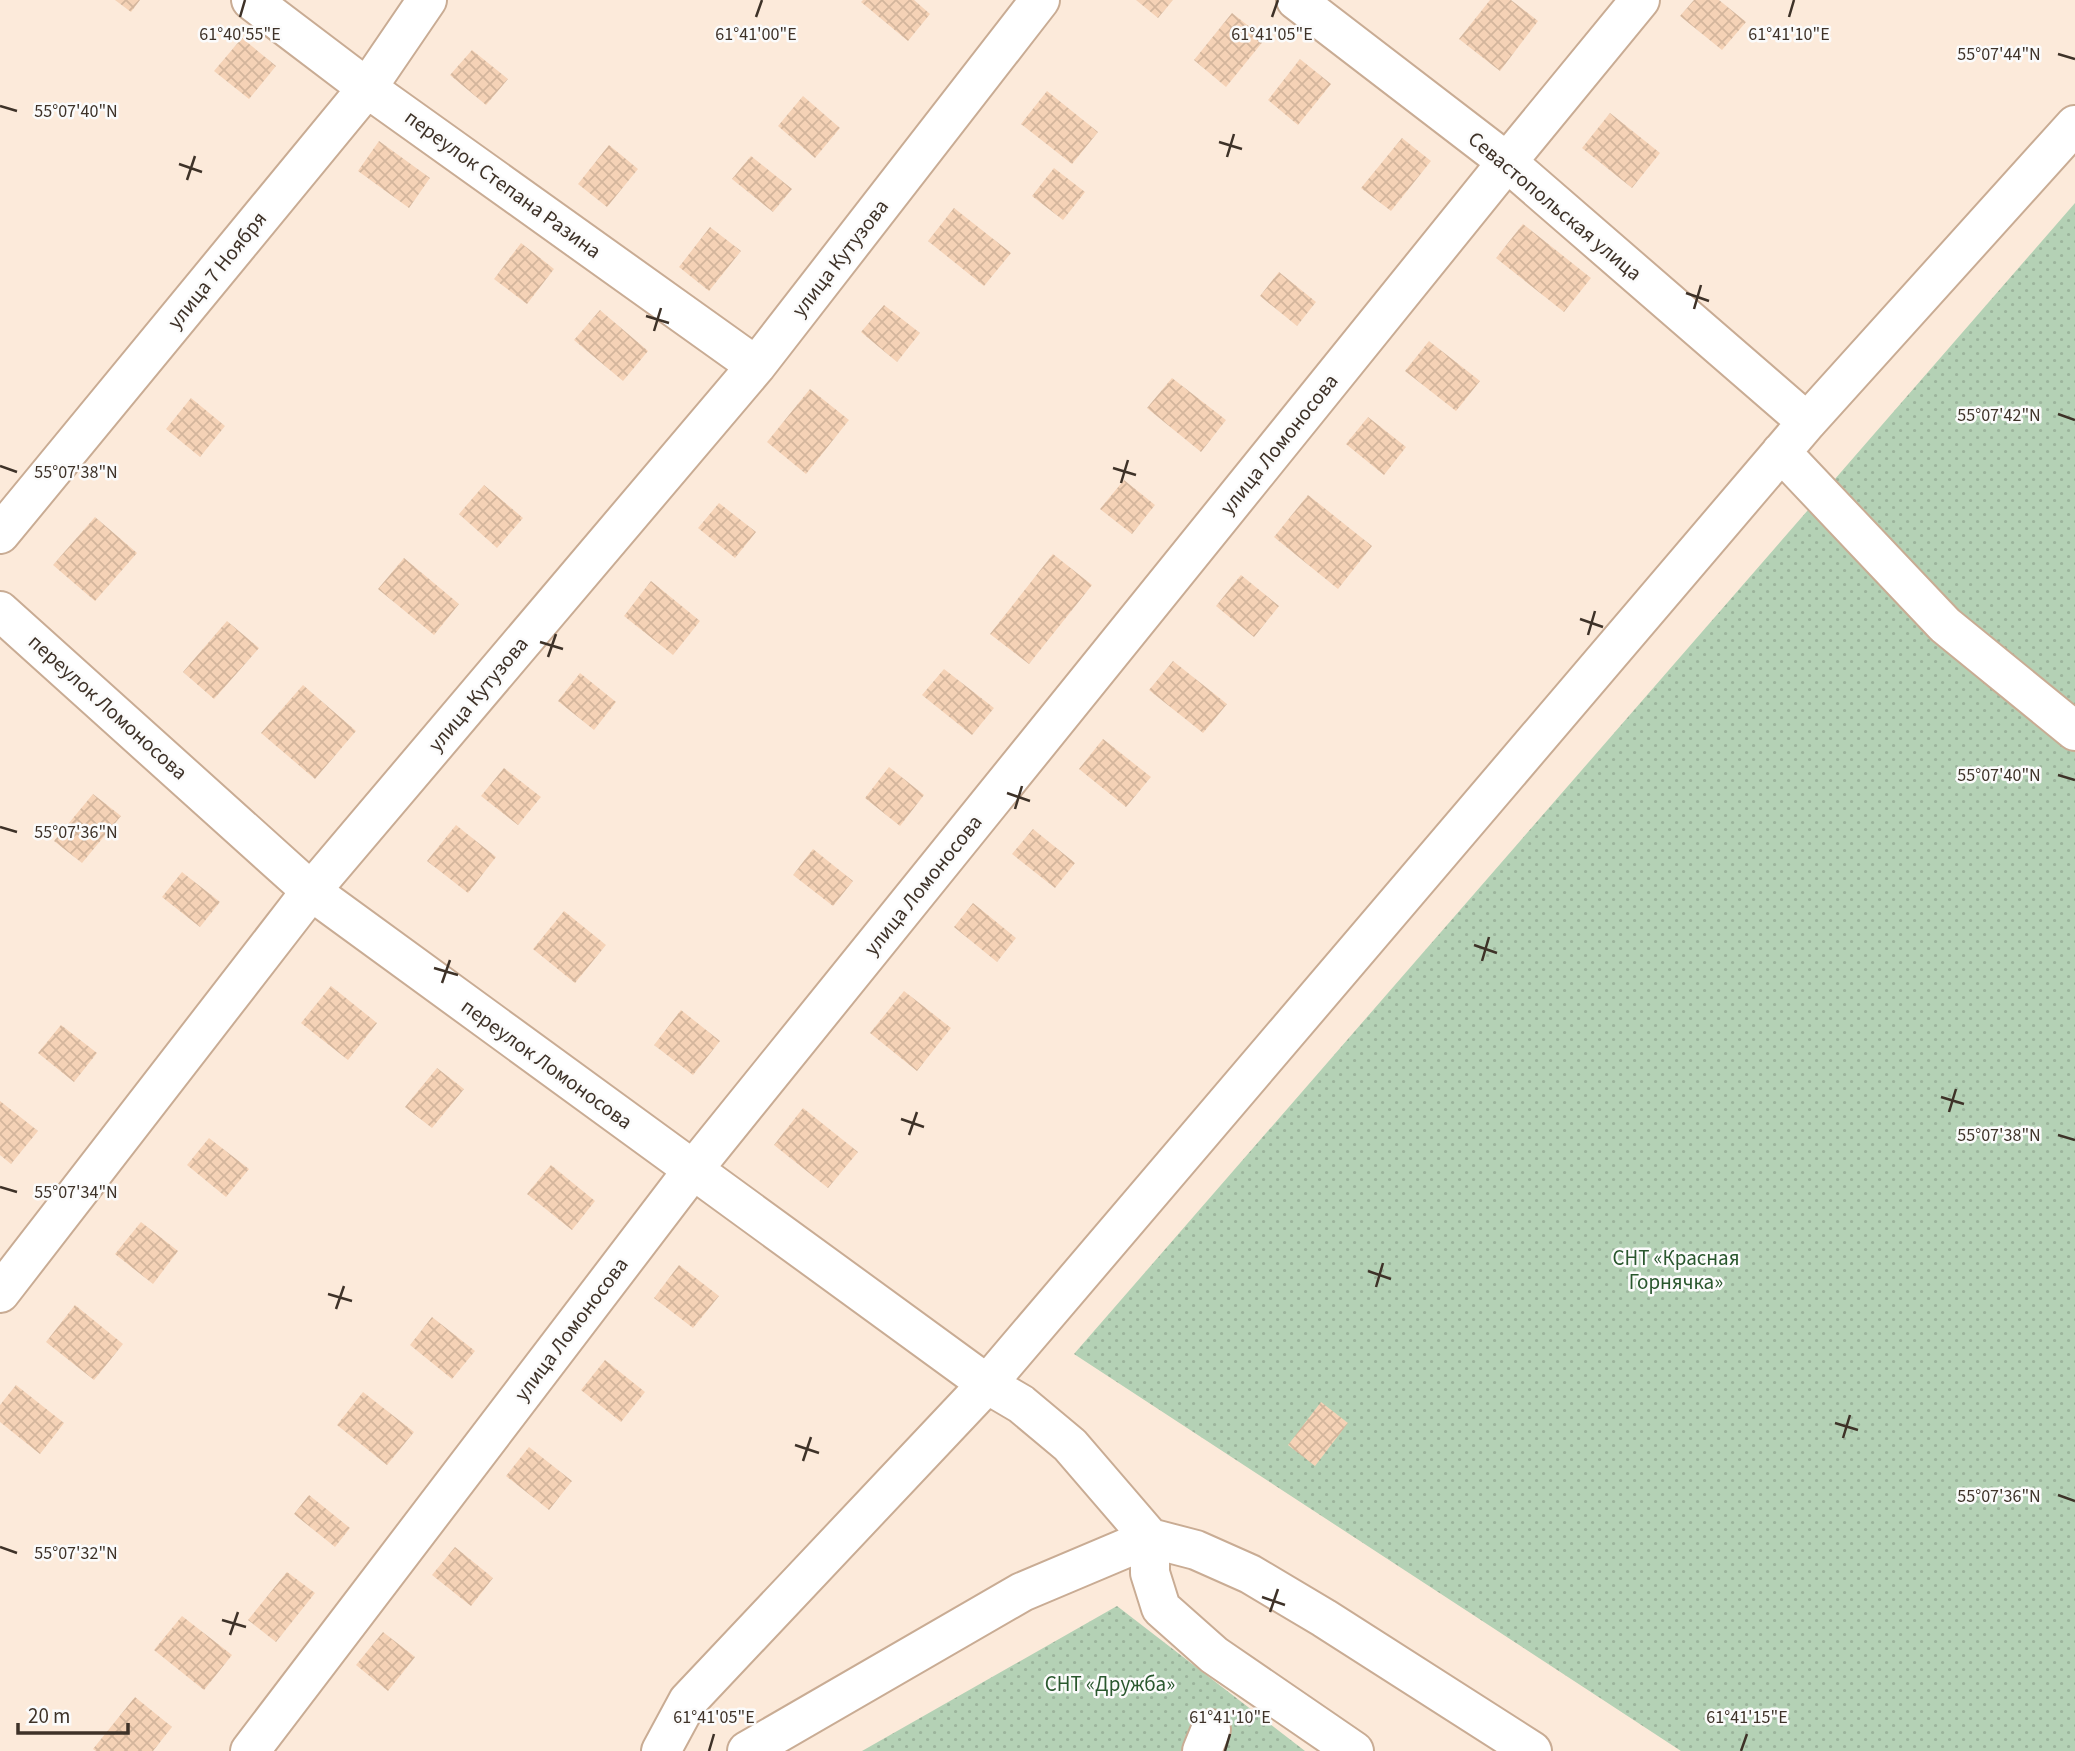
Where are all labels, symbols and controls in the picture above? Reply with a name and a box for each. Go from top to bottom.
text: 61°40'55"E [199,22,281,47]
text: 61°41'00"E [715,22,797,47]
text: 61°41'05"E [1231,22,1313,47]
text: 61°41'10"E [1748,22,1830,47]
text: 55°07'44"N [1957,42,2041,67]
text: 55°07'40"N [34,99,118,124]
street label: переулок Степана Разина [399,102,607,266]
street label: Севастопольская улица [1462,124,1648,288]
street label: улица Кутузова [784,193,896,323]
street label: улица 7 Ноября [160,205,274,335]
street label: улица Ломоносова [1213,367,1345,521]
text: 55°07'42"N [1957,403,2041,428]
text: 55°07'38"N [34,460,118,485]
street label: переулок Ломоносова [22,627,194,787]
street label: улица Кутузова [421,630,535,758]
text: 55°07'40"N [1957,763,2041,788]
street label: улица Ломоносова [857,808,989,962]
text: 55°07'36"N [34,820,118,845]
street label: переулок Ломоносова [455,992,639,1136]
text: 55°07'38"N [1957,1123,2041,1148]
text: 55°07'34"N [34,1180,118,1205]
park label: СНТ «Красная Горнячка» [1612,1243,1740,1297]
street label: улица Ломоносова [507,1251,635,1407]
text: 55°07'36"N [1957,1484,2041,1509]
text: 55°07'32"N [34,1541,118,1566]
park label: СНТ «Дружба» [1045,1669,1175,1699]
scale bar [18,1692,128,1736]
text: 20 m [28,1701,70,1731]
text: 61°41'05"E [673,1705,755,1730]
text: 61°41'10"E [1189,1705,1271,1730]
text: 61°41'15"E [1706,1705,1788,1730]

